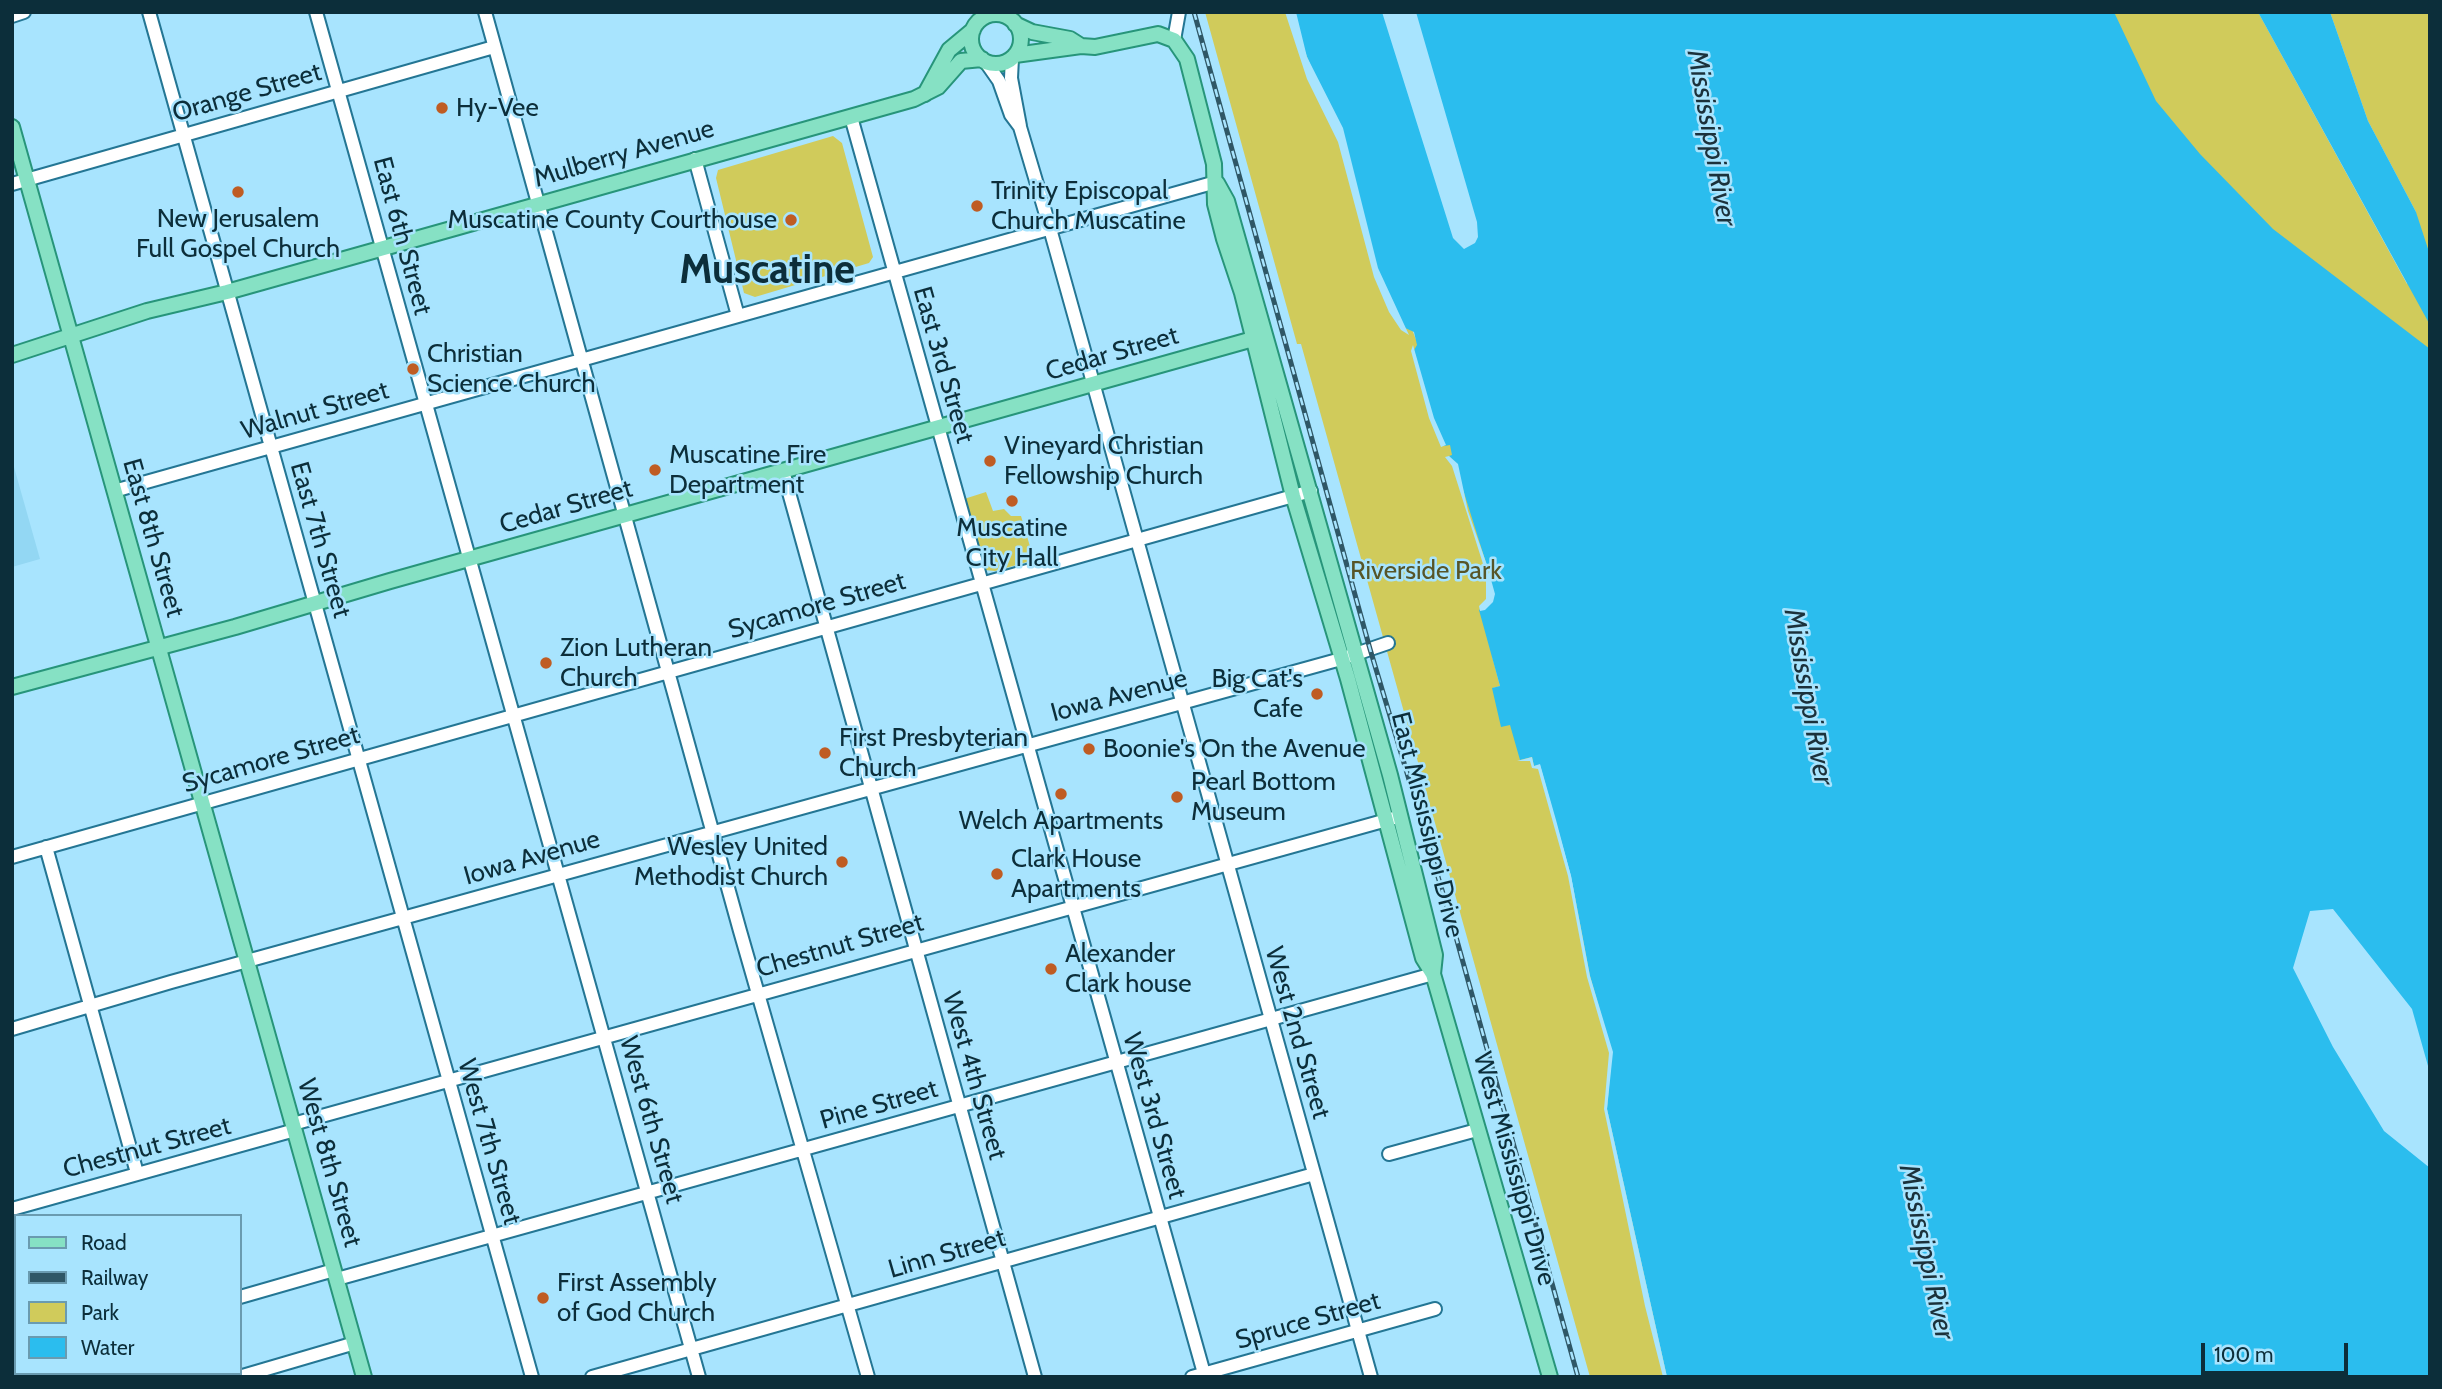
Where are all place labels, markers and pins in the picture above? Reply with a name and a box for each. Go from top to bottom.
place label: Hy-Vee [456,92,539,124]
marker: Hy-Vee [434,100,450,116]
place label: Trinity Episcopal Church Muscatine [991,175,1186,236]
marker: New Jerusalem Full Gospel Church [230,184,246,200]
marker: Trinity Episcopal Church Muscatine [969,198,985,214]
place label: New Jerusalem Full Gospel Church [136,203,340,264]
place label: Muscatine County Courthouse [448,204,777,236]
marker: Muscatine County Courthouse [783,212,799,228]
place label: Christian Science Church [427,338,596,400]
marker: Christian Science Church [405,361,421,377]
place label: Vineyard Christian Fellowship Church [1004,430,1204,492]
place label: Muscatine Fire Department [669,439,826,500]
marker: Vineyard Christian Fellowship Church [982,453,998,469]
marker: Muscatine Fire Department [647,462,663,478]
marker: Muscatine City Hall [1004,493,1020,509]
place label: Muscatine City Hall [956,512,1068,574]
place label: Zion Lutheran Church [560,632,712,694]
marker: Zion Lutheran Church [538,655,554,671]
place label: Big Cat's Cafe [1211,663,1303,724]
marker: Big Cat's Cafe [1309,686,1325,702]
place label: First Presbyterian Church [839,722,1028,784]
place label: Boonie's On the Avenue [1103,733,1366,765]
marker: Boonie's On the Avenue [1081,741,1097,757]
marker: First Presbyterian Church [817,745,833,761]
place label: Pearl Bottom Museum [1191,766,1336,828]
marker: Welch Apartments [1053,786,1069,802]
marker: Pearl Bottom Museum [1169,789,1185,805]
place label: Welch Apartments [959,805,1163,837]
place label: Wesley United Methodist Church [634,831,828,892]
place label: Clark House Apartments [1011,843,1141,904]
marker: Wesley United Methodist Church [834,854,850,870]
marker: Clark House Apartments [989,866,1005,882]
place label: Alexander Clark house [1065,938,1191,1000]
marker: Alexander Clark house [1043,961,1059,977]
place label: First Assembly of God Church [557,1267,717,1328]
marker: First Assembly of God Church [535,1290,551,1306]

